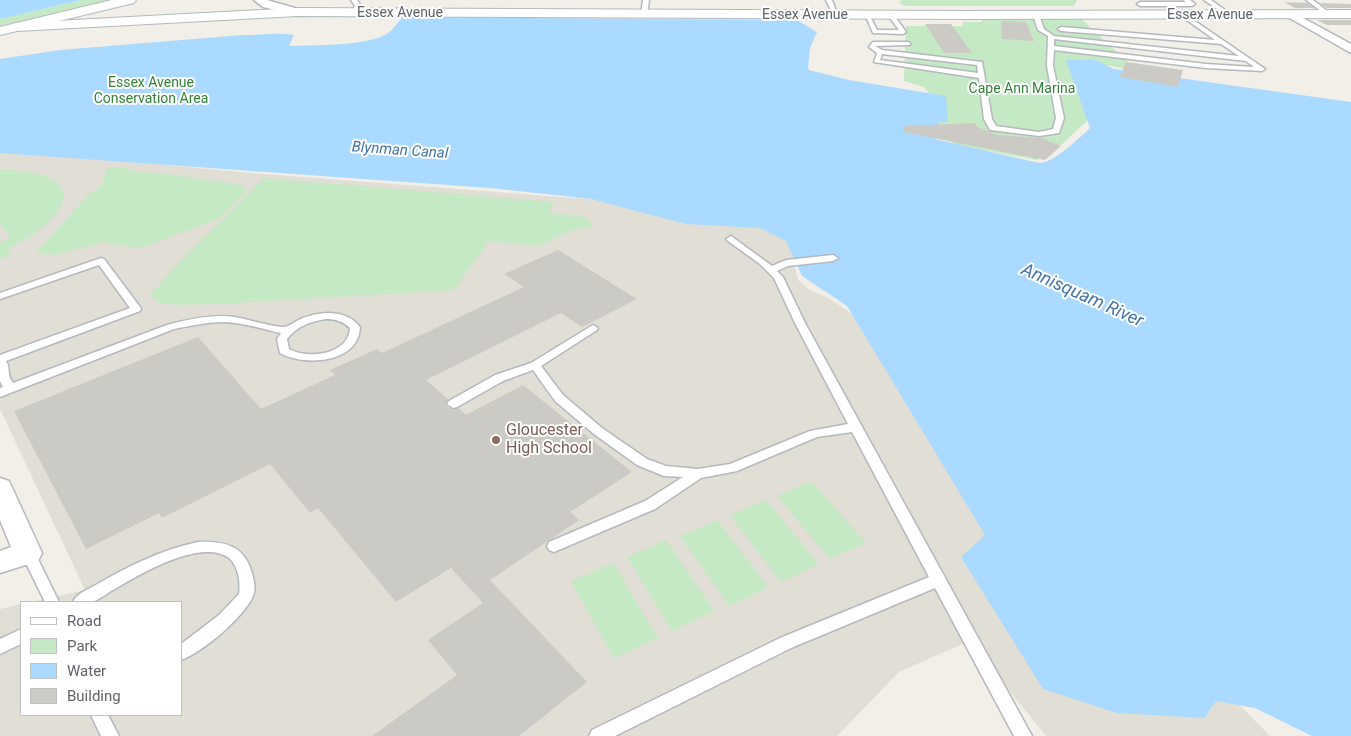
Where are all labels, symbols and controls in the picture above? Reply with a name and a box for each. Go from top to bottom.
street label: Essex Avenue [357,5,443,21]
street label: Essex Avenue [762,7,848,23]
street label: Essex Avenue [1167,7,1253,23]
park label: Essex Avenue Conservation Area [94,75,208,108]
park label: Cape Ann Marina [969,81,1075,97]
water label: Blynman Canal [351,139,449,163]
water label: Annisquam River [1018,259,1146,333]
place label: Gloucester High School [506,421,592,459]
marker: Gloucester High School [490,434,502,446]
legend [20,601,182,716]
text: Road [67,612,101,630]
text: Park [67,637,97,655]
text: Water [67,662,106,680]
text: Building [67,687,121,705]

